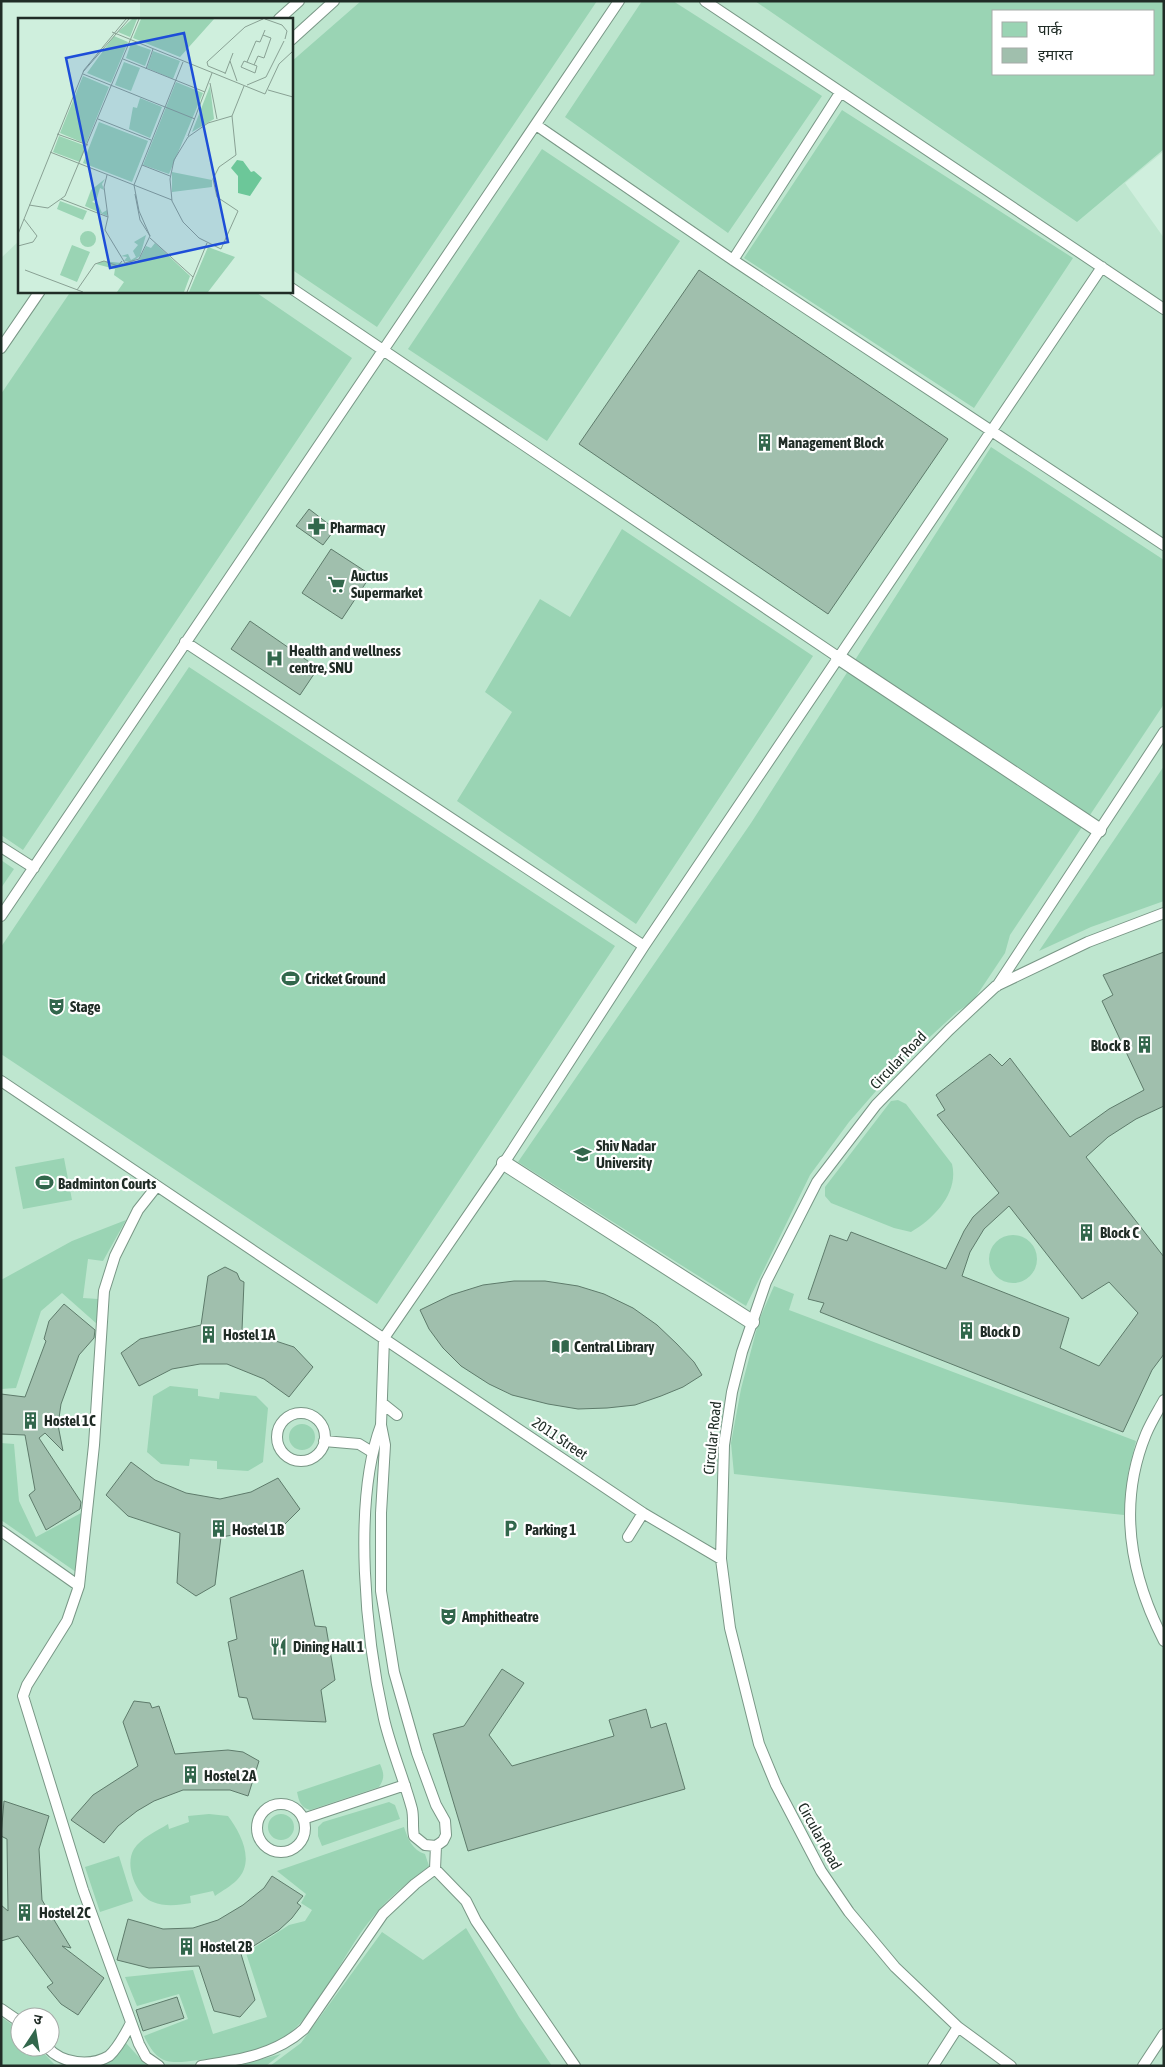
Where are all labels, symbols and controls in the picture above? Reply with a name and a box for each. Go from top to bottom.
legend [992,10,1155,75]
inset map [18,18,292,292]
text: पार्क [1038,21,1062,38]
text: इमारत [1038,46,1073,63]
building icon: Management Block [754,432,774,452]
place label: Management Block [778,434,884,451]
pharmacy icon: Pharmacy [306,517,326,537]
place label: Pharmacy [330,519,386,536]
place label: Auctus Supermarket [350,567,423,601]
supermarket icon: Auctus Supermarket [327,574,347,594]
place label: Health and wellness centre, SNU [289,642,401,676]
hospital icon: Health and wellness centre, SNU [265,649,285,669]
sports icon: Cricket Ground [281,968,301,988]
place label: Cricket Ground [305,970,386,987]
theatre icon: Stage [46,996,66,1016]
place label: Stage [70,998,101,1015]
street label: Circular Road [866,1028,930,1092]
building icon: Block B [1134,1035,1154,1055]
place label: Block B [1091,1037,1131,1054]
place label: Shiv Nadar University [596,1137,656,1171]
school or university icon: Shiv Nadar University [572,1144,592,1164]
sports icon: Badminton Courts [34,1173,54,1193]
place label: Badminton Courts [58,1175,157,1192]
building icon: Block C [1076,1222,1096,1242]
place label: Block C [1100,1224,1139,1241]
building icon: Block D [956,1321,976,1341]
place label: Block D [980,1323,1021,1340]
building icon: Hostel 1A [199,1324,219,1344]
place label: Hostel 1A [223,1326,276,1343]
library icon: Central Library [550,1336,570,1356]
place label: Central Library [574,1338,655,1355]
street label: Circular Road [700,1401,724,1475]
building icon: Hostel 1C [20,1410,40,1430]
place label: Hostel 1C [44,1412,96,1429]
street label: 2011 Street [529,1413,591,1463]
building icon: Hostel 1B [208,1519,228,1539]
parking icon: Parking 1 [501,1519,521,1539]
place label: Hostel 1B [232,1521,285,1538]
place label: Parking 1 [525,1521,576,1538]
theatre icon: Amphitheatre [438,1606,458,1626]
place label: Amphitheatre [461,1608,539,1625]
restaurant icon: Dining Hall 1 [269,1636,289,1656]
place label: Dining Hall 1 [293,1638,364,1655]
building icon: Hostel 2A [180,1765,200,1785]
place label: Hostel 2A [204,1767,257,1784]
street label: Circular Road [795,1800,845,1872]
building icon: Hostel 2C [15,1902,35,1922]
place label: Hostel 2C [39,1904,91,1921]
building icon: Hostel 2B [176,1936,196,1956]
place label: Hostel 2B [200,1938,253,1955]
north arrow [10,2007,60,2057]
text: उ [32,2011,44,2028]

